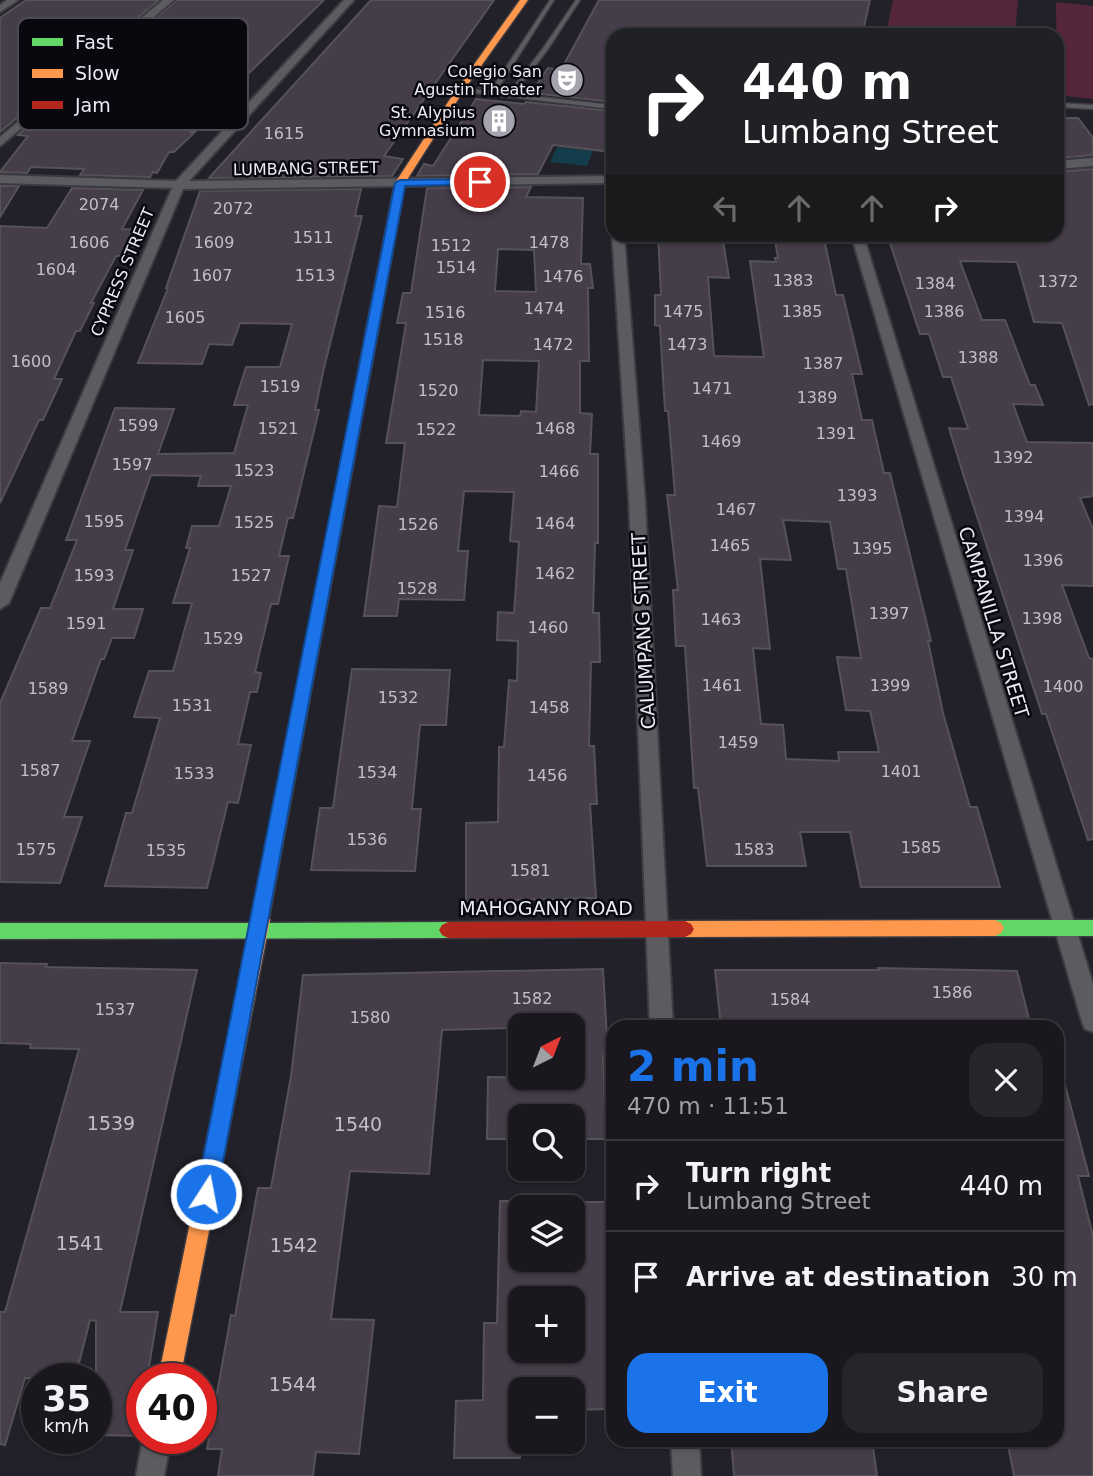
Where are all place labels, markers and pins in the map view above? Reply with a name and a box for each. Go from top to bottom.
theatre icon: Colegio San Agustin Theater [548,61,586,99]
place label: Colegio San Agustin Theater [414,62,542,99]
building icon: St. Alypius Gymnasium [480,102,518,140]
place label: St. Alypius Gymnasium [379,103,475,140]
pin [450,152,510,212]

